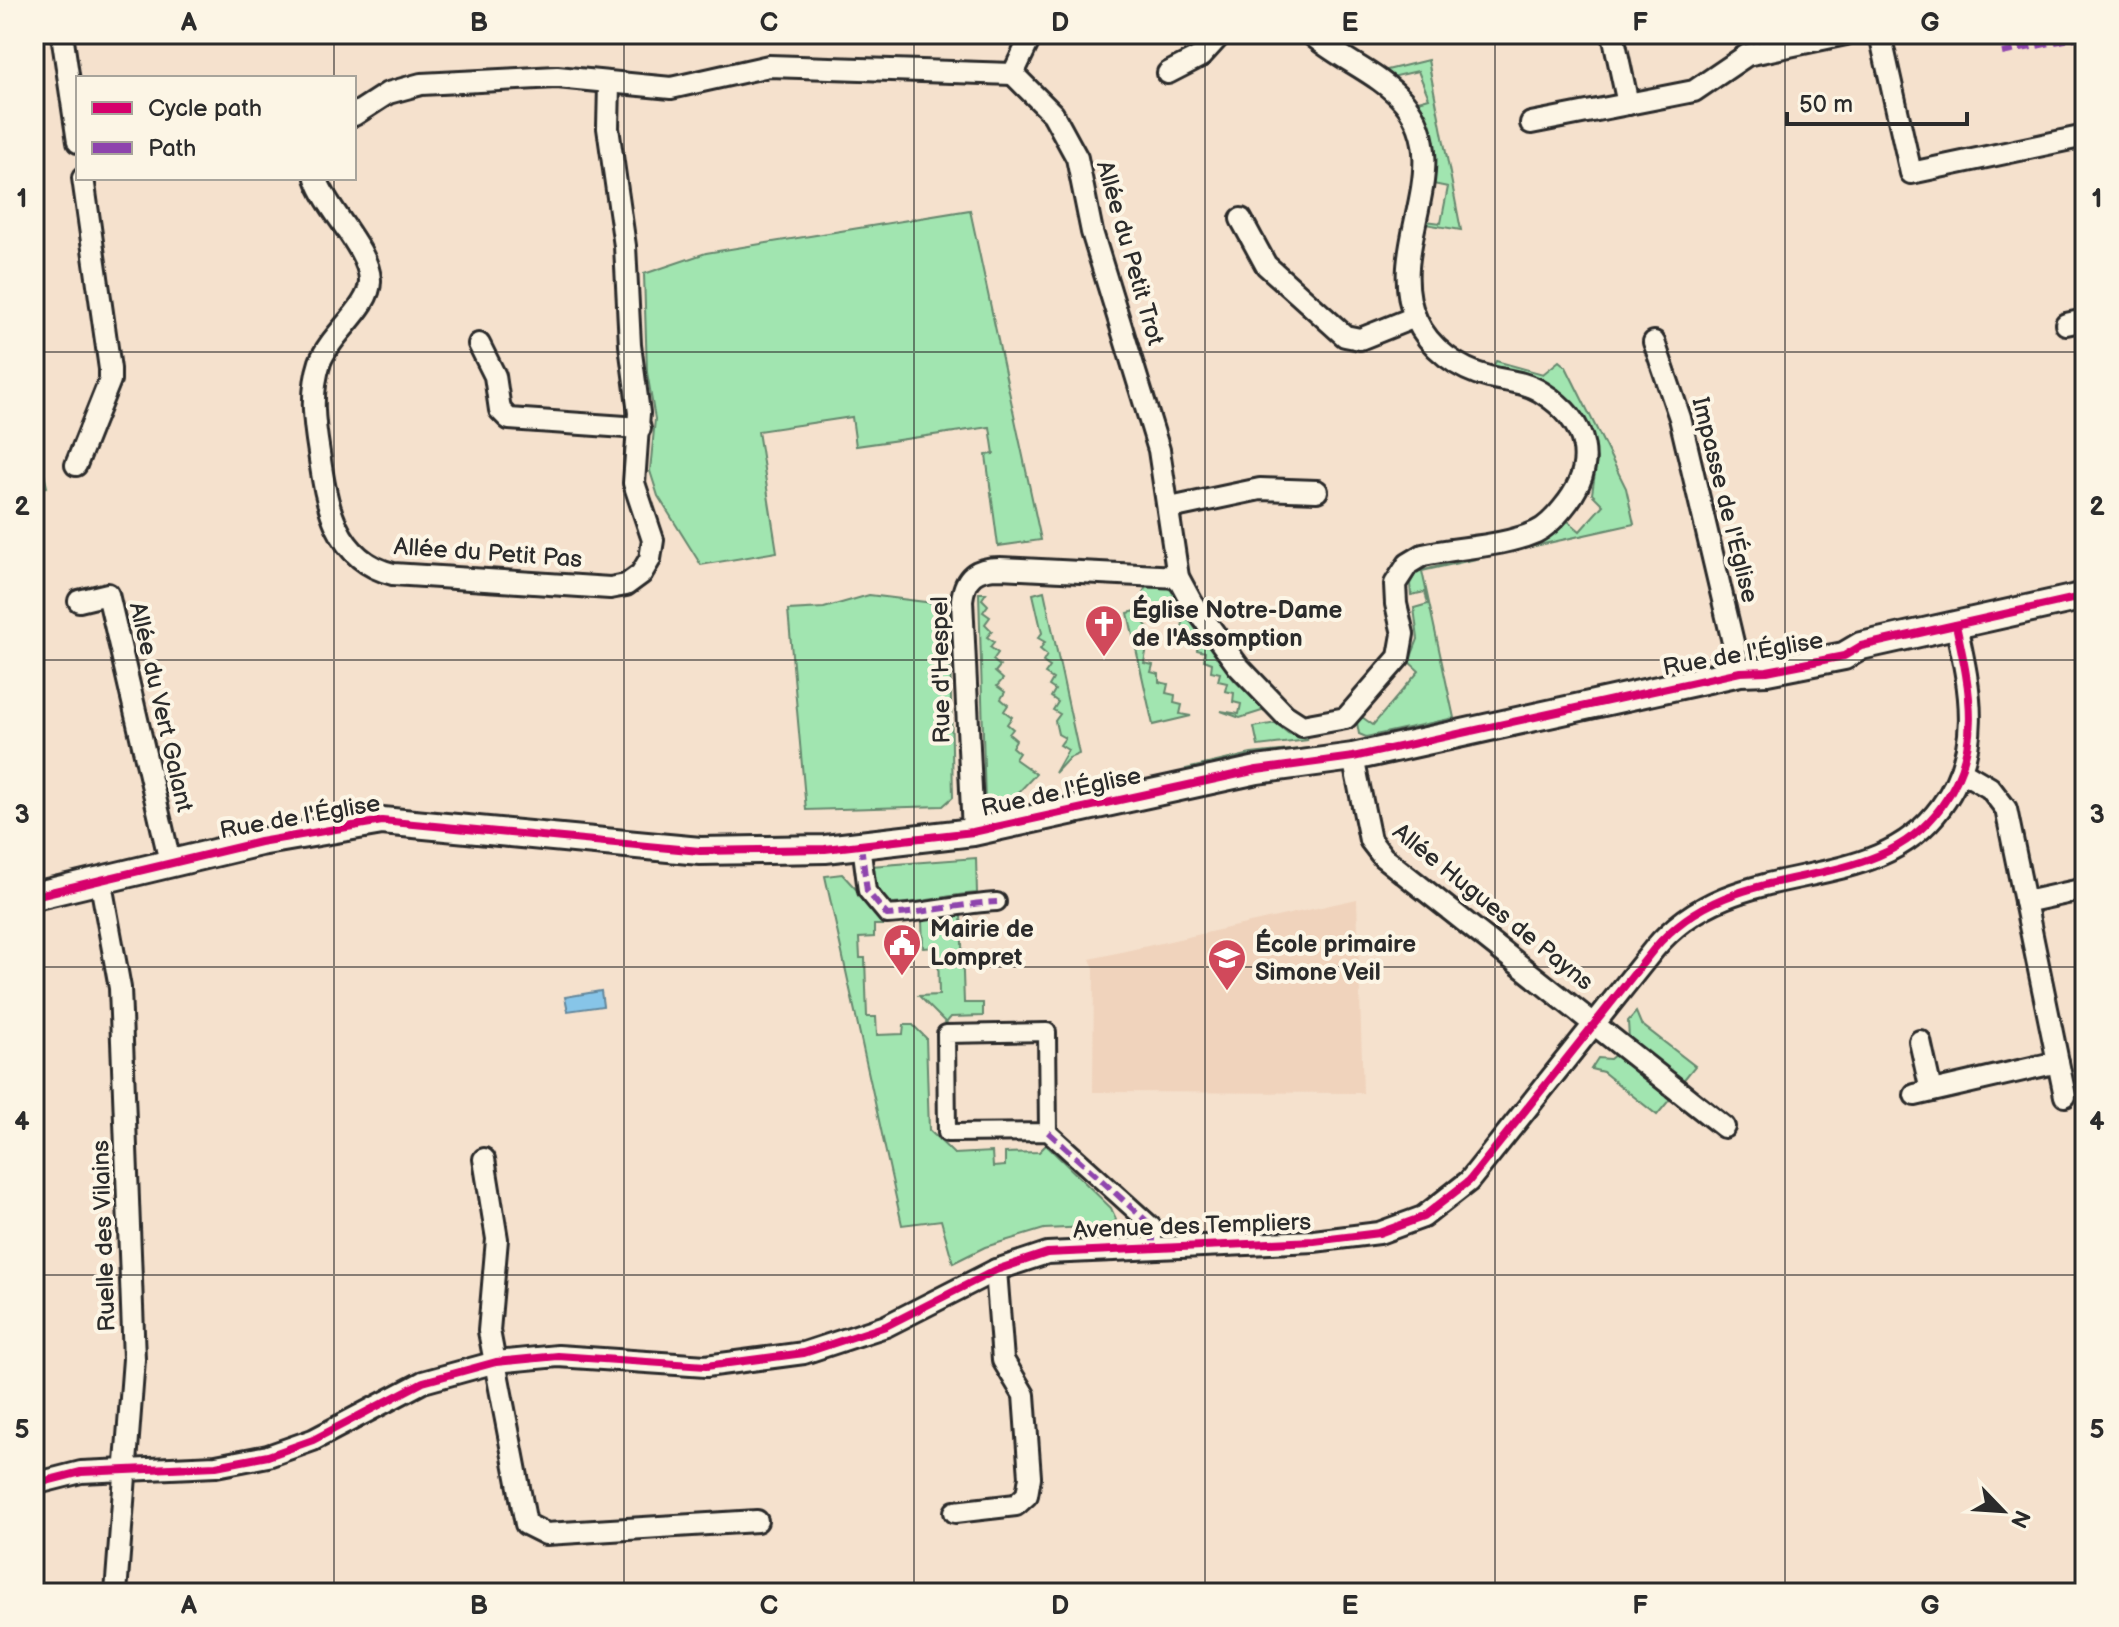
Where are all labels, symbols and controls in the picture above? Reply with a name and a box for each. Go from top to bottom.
text: A [180,8,197,39]
text: B [470,8,488,39]
text: C [760,8,778,39]
text: D [1051,8,1069,39]
text: E [1342,8,1359,39]
text: F [1632,8,1648,39]
text: G [1920,8,1940,39]
legend [76,76,356,180]
scale bar [1787,76,1967,126]
text: 50 m [1799,90,1853,119]
text: Cycle path [148,94,262,123]
text: Path [148,134,196,163]
street label: Allée du Petit Trot [1090,157,1170,349]
text: 1 [17,184,27,215]
text: 1 [2092,184,2102,215]
street label: Impasse de l'Église [1685,394,1766,606]
text: 2 [14,492,30,523]
text: 2 [2089,492,2105,523]
street label: Allée du Petit Pas [393,532,583,574]
place label: Église Notre-Dame de l'Assomption [1132,594,1343,653]
street label: Rue d'Hespel [925,596,957,744]
street label: Allée du Vert Galant [123,599,199,815]
church icon: Église Notre-Dame de l'Assomption [1083,603,1125,658]
street label: Rue de l'Église [1660,625,1826,682]
street label: Rue de l'Église [978,760,1144,823]
street label: Rue de l'Église [217,788,383,845]
text: 3 [14,800,30,831]
text: 3 [2089,800,2105,831]
street label: Allée Hugues de Payns [1387,817,1599,997]
place label: Mairie de Lompret [930,915,1034,972]
public building icon: Mairie de Lompret [881,922,923,977]
place label: École primaire Simone Veil [1255,928,1416,987]
school or university icon: École primaire Simone Veil [1206,937,1248,992]
text: 4 [14,1107,30,1138]
text: 4 [2089,1107,2105,1138]
street label: Ruelle des Vilains [86,1140,122,1332]
street label: Avenue des Templiers [1072,1207,1312,1245]
text: 5 [14,1415,30,1446]
text: 5 [2089,1415,2105,1446]
north arrow [1963,1471,2043,1551]
text: N [2004,1506,2035,1532]
text: A [180,1591,197,1622]
text: B [470,1591,488,1622]
text: C [760,1591,778,1622]
text: D [1051,1591,1069,1622]
text: E [1342,1591,1359,1622]
text: F [1632,1591,1648,1622]
text: G [1920,1591,1940,1622]

